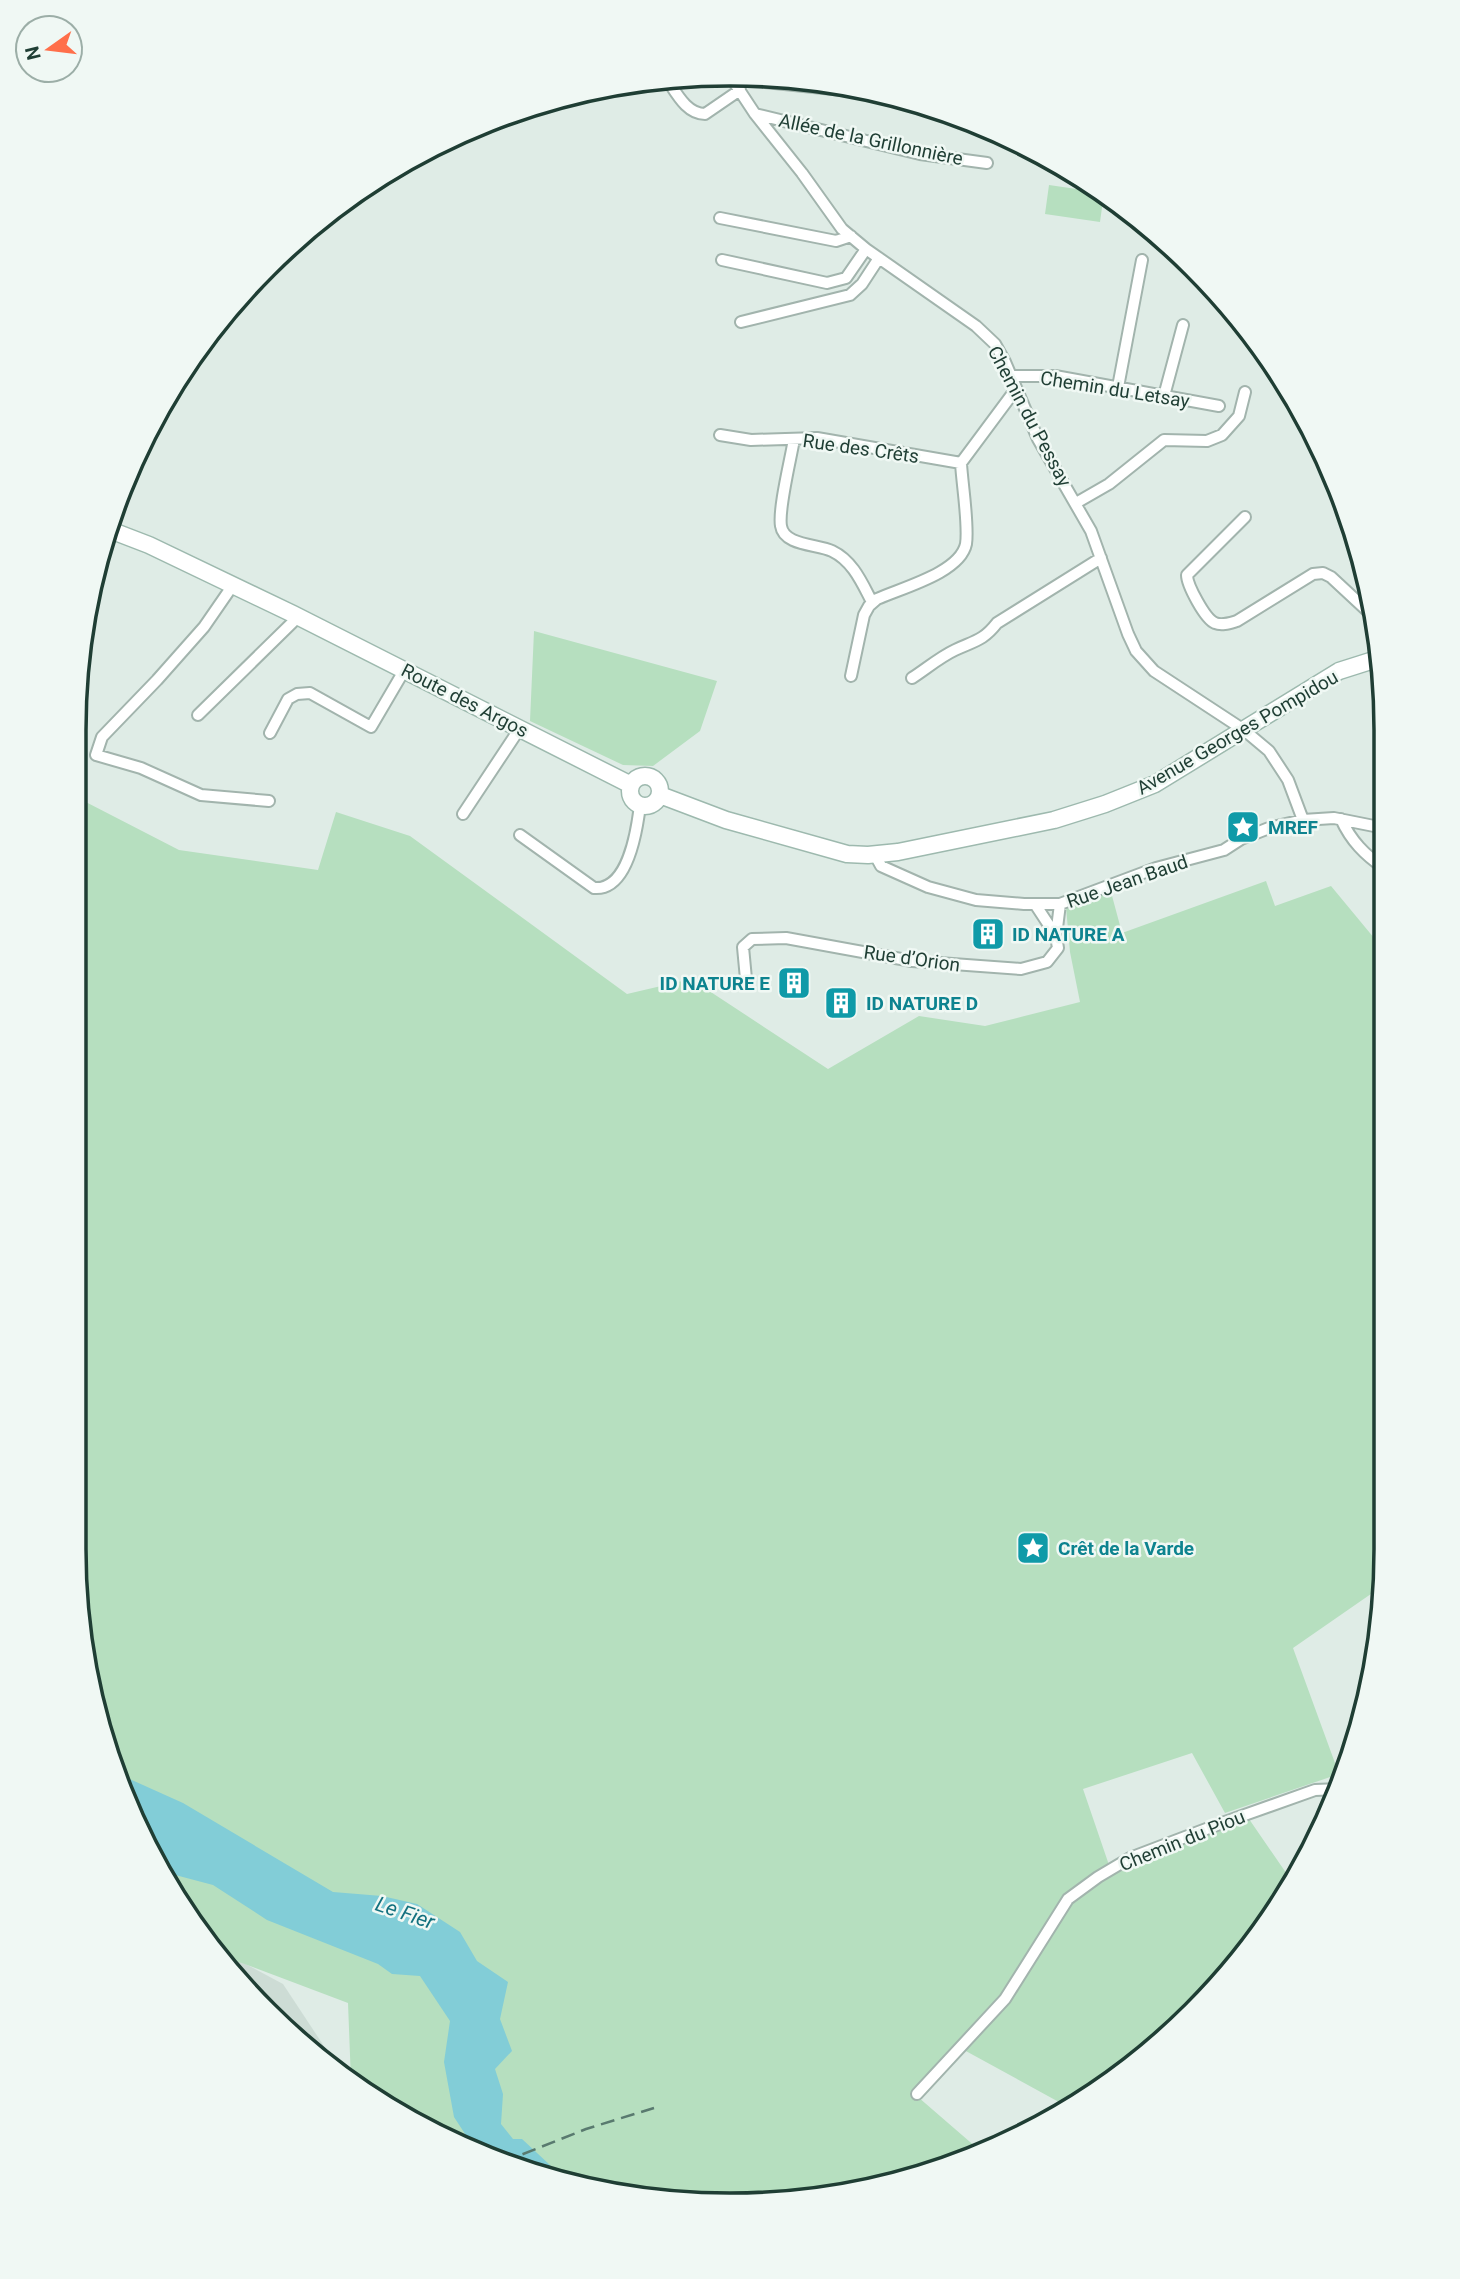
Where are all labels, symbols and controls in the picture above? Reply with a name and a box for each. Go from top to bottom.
north arrow [14,14,84,84]
text: N [20,44,46,62]
street label: Allée de la Grillonnière [777,109,965,170]
street label: Chemin du Pessay [983,342,1076,491]
street label: Chemin du Letsay [1039,366,1191,413]
street label: Rue des Crêts [801,429,920,468]
street label: Route des Argos [397,659,532,742]
street label: Avenue Georges Pompidou [1132,665,1342,800]
place icon: MREF [1224,808,1262,846]
place label: MREF [1268,816,1318,839]
street label: Rue Jean Baud [1064,850,1191,913]
building icon: ID NATURE A [969,915,1007,953]
place label: ID NATURE A [1012,923,1125,946]
street label: Rue d’Orion [862,940,962,977]
building icon: ID NATURE E [775,964,813,1002]
place label: ID NATURE E [660,972,770,995]
building icon: ID NATURE D [822,984,860,1022]
place label: ID NATURE D [866,992,978,1015]
place icon: Crêt de la Varde [1014,1529,1052,1567]
place label: Crêt de la Varde [1058,1537,1194,1560]
street label: Chemin du Piou [1116,1805,1248,1876]
water label: Le Fier [372,1892,439,1935]

